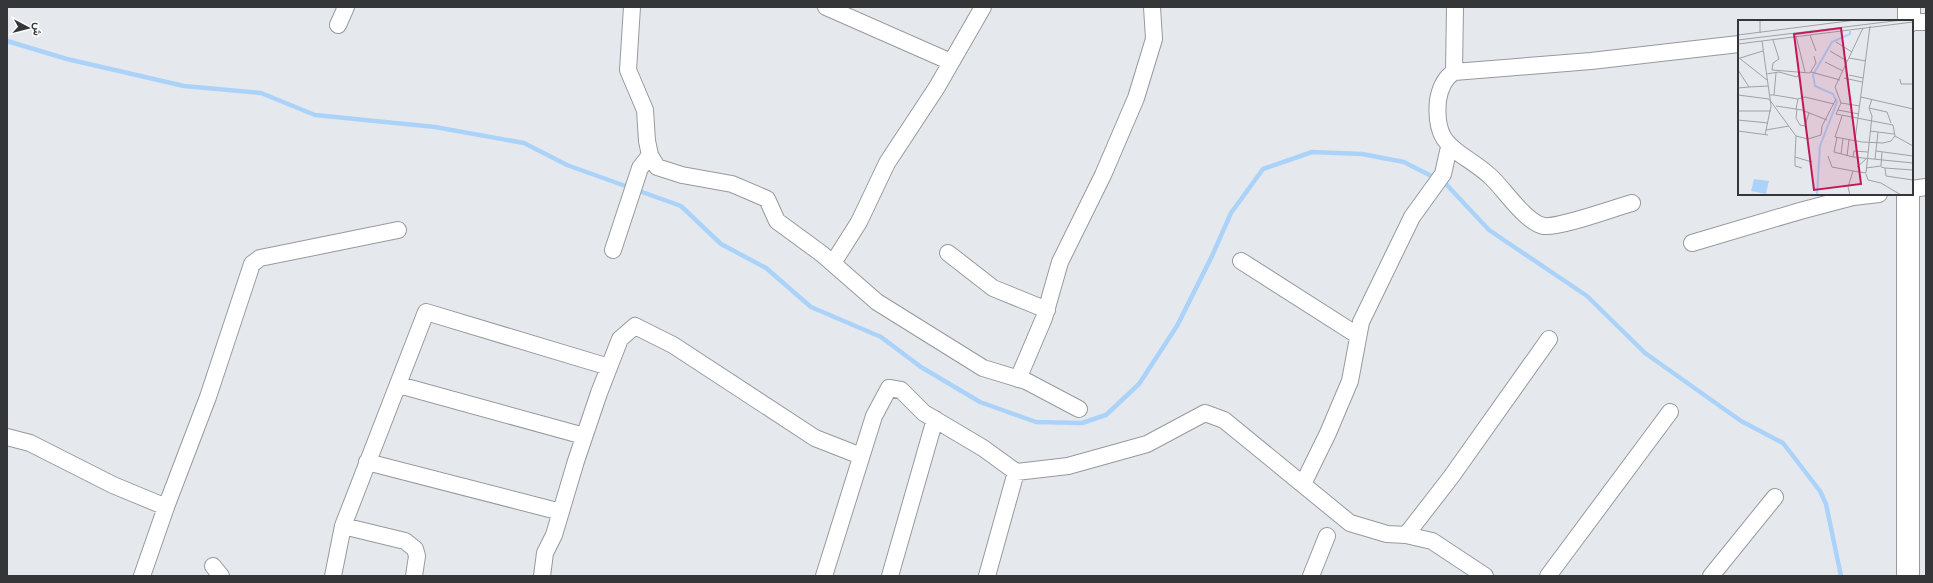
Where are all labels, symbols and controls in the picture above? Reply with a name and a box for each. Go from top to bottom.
north arrow [8,8,48,48]
inset map [1738,20,1913,195]
text: ش [30,22,47,37]

